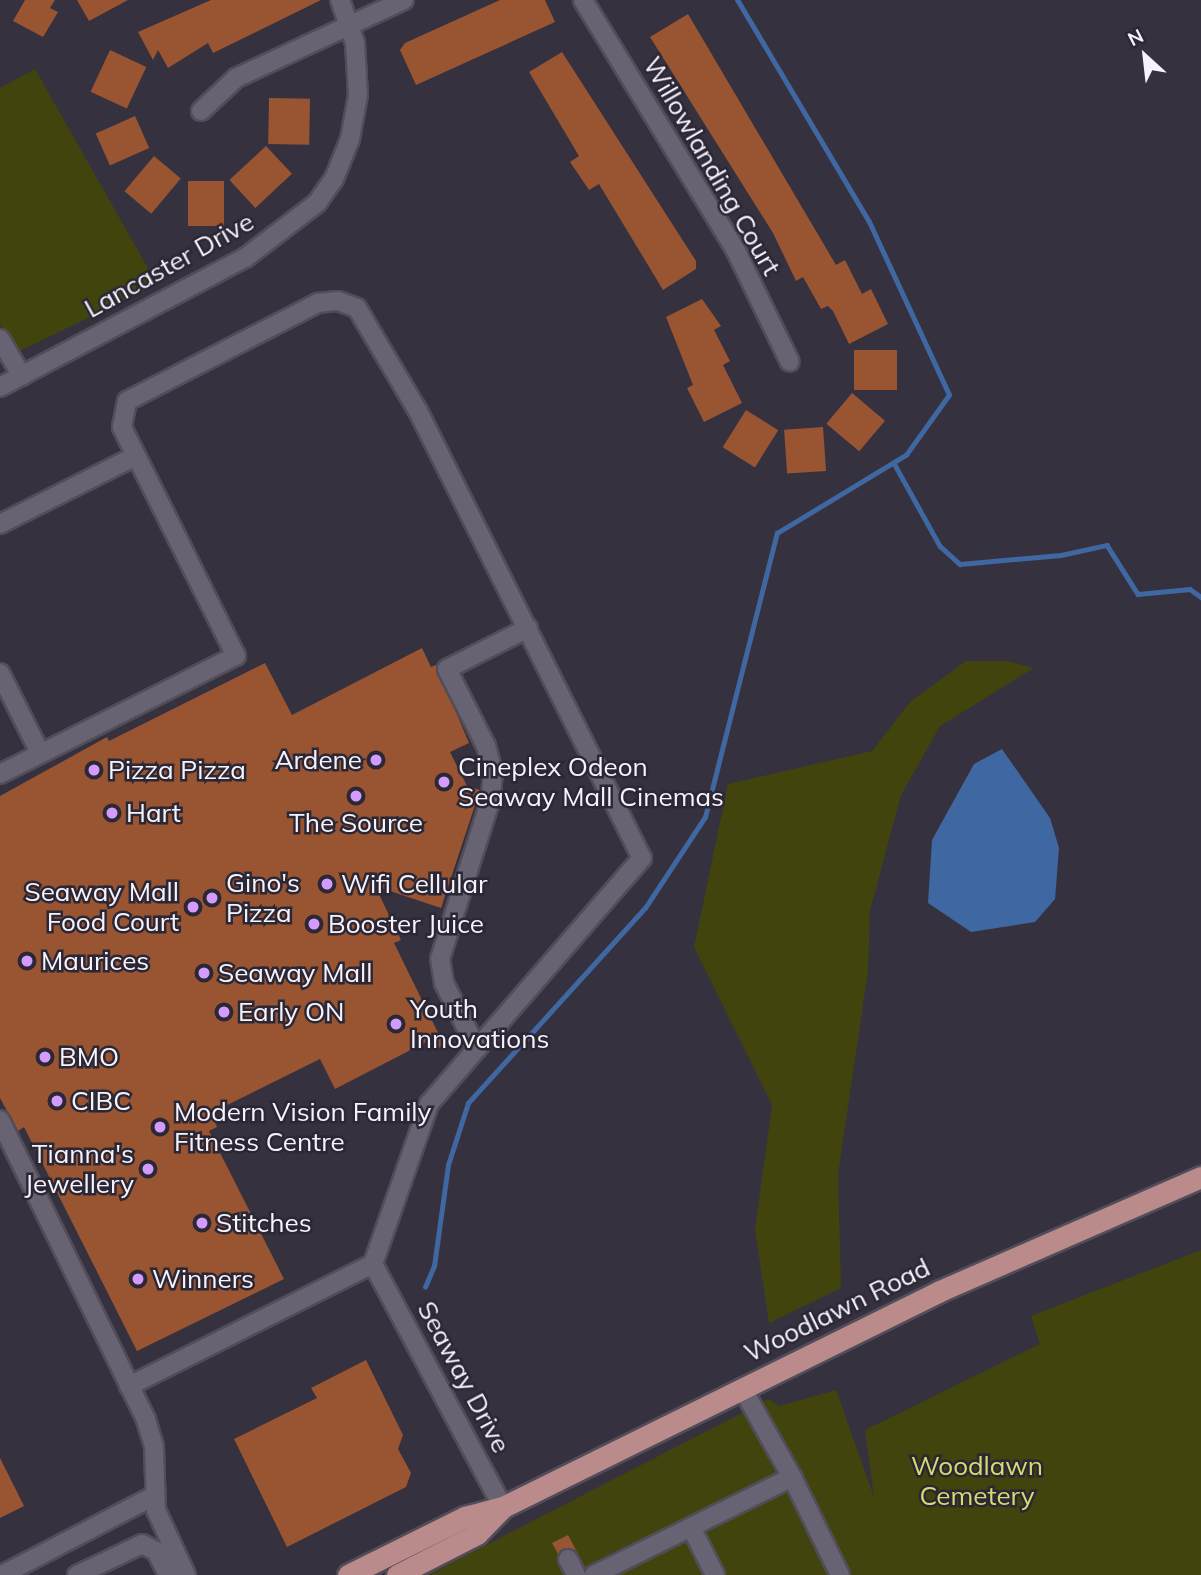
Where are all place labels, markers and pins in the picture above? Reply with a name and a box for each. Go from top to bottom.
place label: Ardene [274,744,362,776]
place label: Cineplex Odeon Seaway Mall Cinemas [458,751,724,812]
marker: Ardene [368,752,384,768]
place label: Pizza Pizza [108,754,246,786]
marker: Pizza Pizza [86,762,102,778]
marker: Cineplex Odeon Seaway Mall Cinemas [436,774,452,790]
marker: The Source [348,788,364,804]
place label: Hart [126,797,181,829]
marker: Hart [104,805,120,821]
place label: The Source [289,807,423,839]
place label: Gino's Pizza [226,867,300,928]
place label: Wifi Cellular [341,868,487,900]
place label: Seaway Mall Food Court [25,876,179,938]
marker: Wifi Cellular [319,876,335,892]
marker: Gino's Pizza [204,890,220,906]
marker: Seaway Mall Food Court [185,899,201,915]
place label: Booster Juice [328,908,484,940]
marker: Booster Juice [306,916,322,932]
place label: Maurices [41,945,149,977]
marker: Maurices [19,953,35,969]
place label: Seaway Mall [218,957,372,989]
marker: Seaway Mall [196,965,212,981]
place label: Youth Innovations [410,993,549,1054]
place label: Early ON [238,996,344,1028]
marker: Early ON [216,1004,232,1020]
marker: Youth Innovations [388,1016,404,1032]
place label: BMO [59,1041,119,1073]
marker: BMO [37,1049,53,1065]
place label: CIBC [71,1085,131,1117]
marker: CIBC [49,1093,65,1109]
place label: Modern Vision Family Fitness Centre [174,1096,431,1158]
marker: Modern Vision Family Fitness Centre [152,1119,168,1135]
place label: Tianna's Jewellery [24,1138,134,1200]
marker: Tianna's Jewellery [140,1161,156,1177]
place label: Stitches [216,1207,312,1239]
marker: Stitches [194,1215,210,1231]
place label: Winners [152,1263,254,1295]
marker: Winners [130,1271,146,1287]

